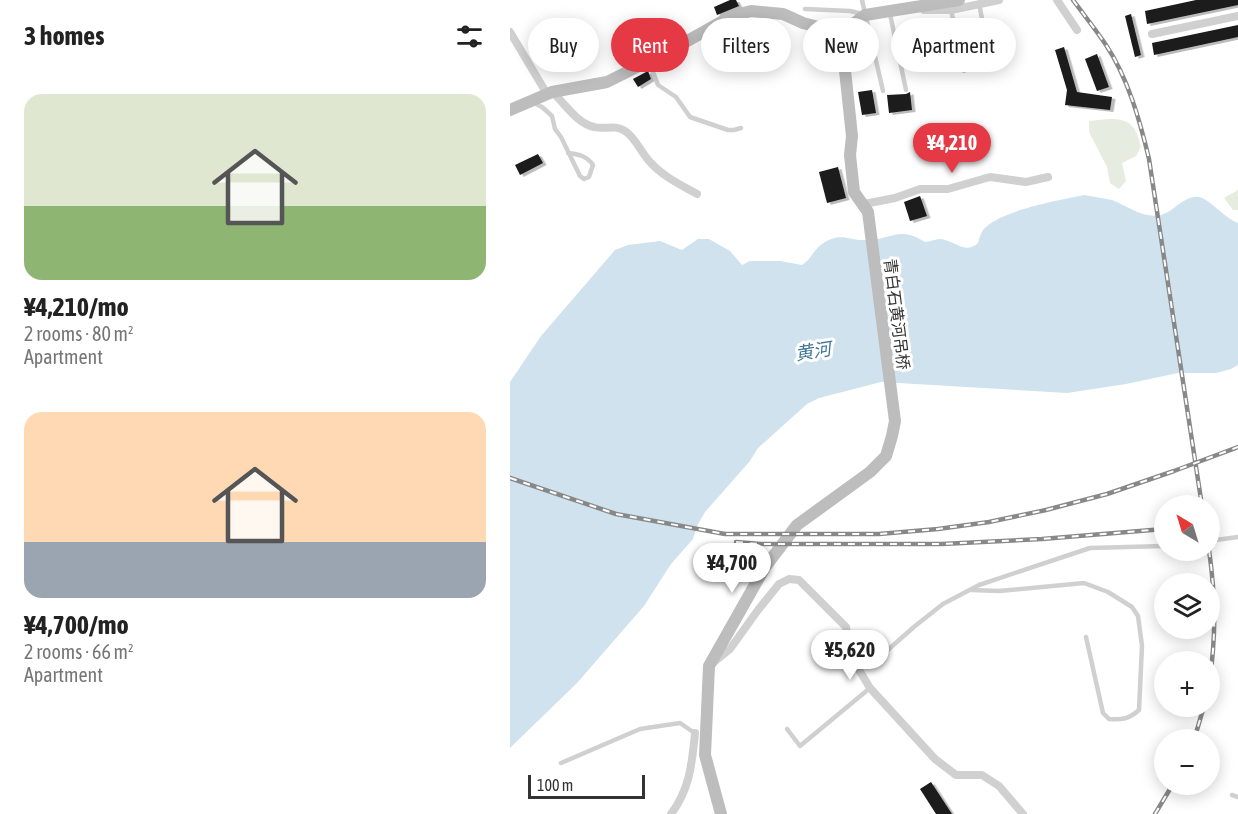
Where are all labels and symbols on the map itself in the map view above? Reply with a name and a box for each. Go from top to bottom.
pin: ¥4,210 [903,123,1001,174]
street label: 青白石黄河吊桥 [881,257,913,371]
water label: 黄河 [794,337,835,364]
north arrow [1154,495,1220,561]
pin: ¥4,700 [683,543,781,594]
pin: ¥5,620 [801,630,899,681]
scale bar [528,772,645,800]

